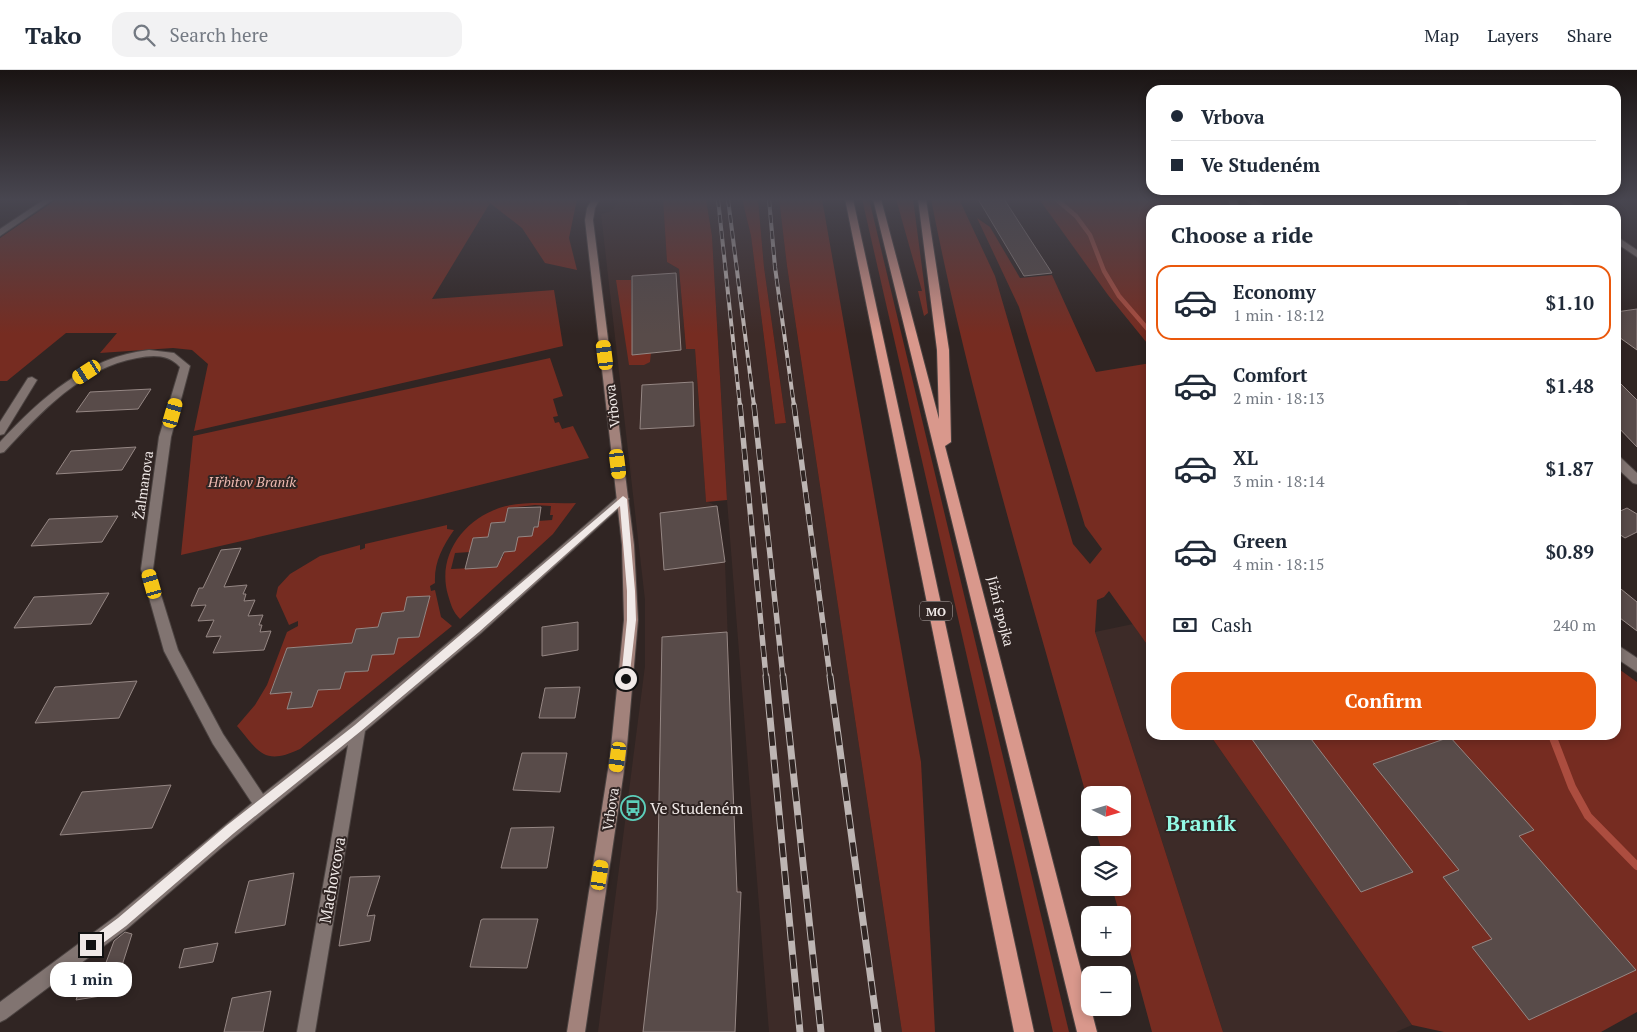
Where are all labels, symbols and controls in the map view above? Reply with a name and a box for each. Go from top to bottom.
search box [112,12,462,57]
text: Tako [25,19,82,51]
icon: search [130,21,158,49]
text: Search here [170,22,268,47]
text: Map [1424,23,1459,47]
text: Layers [1487,23,1539,47]
text: Share [1567,23,1612,47]
text: Vrbova [1201,104,1264,129]
text: Ve Studeném [1201,152,1320,177]
text: Choose a ride [1171,220,1313,249]
text: Economy [1233,279,1316,304]
icon: car [1173,280,1218,325]
text: $1.10 [1545,290,1594,315]
text: 1 min · 18:12 [1233,304,1325,326]
car [595,339,614,371]
car [70,358,103,386]
text: Comfort [1233,362,1308,387]
icon: car [1173,363,1218,408]
text: $1.48 [1545,373,1594,398]
street label: Vrbova [600,383,624,429]
text: 2 min · 18:13 [1233,387,1325,409]
car [161,397,184,429]
text: XL [1233,445,1258,470]
icon: car [1173,446,1218,491]
car [608,448,627,480]
street label: Žalmanova [129,450,157,520]
text: $1.87 [1545,456,1594,481]
text: 3 min · 18:14 [1233,470,1325,492]
park label: Hřbitov Braník [207,472,296,491]
text: Green [1233,528,1287,553]
icon: car [1173,529,1218,574]
text: $0.89 [1545,539,1594,564]
text: 4 min · 18:15 [1233,553,1325,575]
car [140,568,163,600]
street label: Jižní spojka [983,574,1019,648]
road number: MO [920,602,952,620]
icon: cash [1171,611,1199,639]
text: Cash [1211,612,1252,637]
text: 240 m [1553,614,1596,636]
route start [615,668,637,690]
button: Confirm [1171,672,1596,730]
car [608,741,627,773]
street label: Vrbova [597,786,623,832]
north arrow [1081,786,1131,836]
map controls [1081,786,1131,1016]
bus stop icon: Ve Studeném [620,795,646,821]
place label: Ve Studeném [650,797,744,819]
district label: Braník [1166,808,1236,837]
street label: Machovcova [314,835,350,925]
button: layers [1081,846,1131,896]
car [590,859,609,891]
button: + [1081,906,1131,956]
route end [80,934,102,956]
callout: 1 min [50,962,132,998]
button: − [1081,966,1131,1016]
text: 1 min [69,968,113,990]

